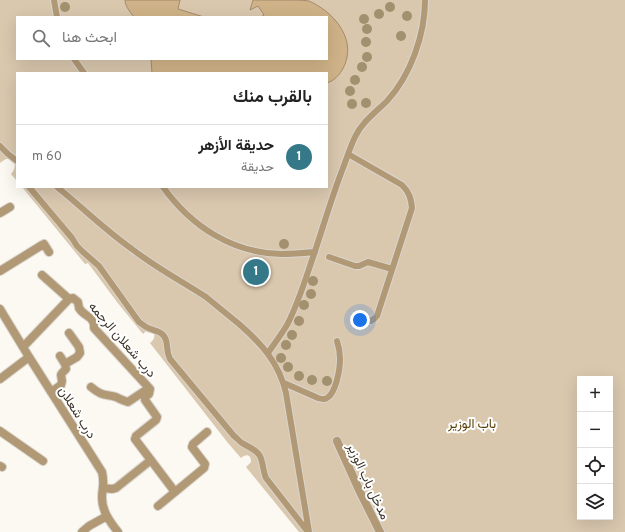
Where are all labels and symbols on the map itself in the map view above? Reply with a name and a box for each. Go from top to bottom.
pin: 1 [243,257,269,287]
street label: درب شعلان الرجمه [84,299,159,381]
your location [350,310,370,330]
street label: درب شعلان [54,384,99,442]
park label: باب الوزير [447,417,496,433]
street label: مدخل باب الوزير [342,440,392,523]

